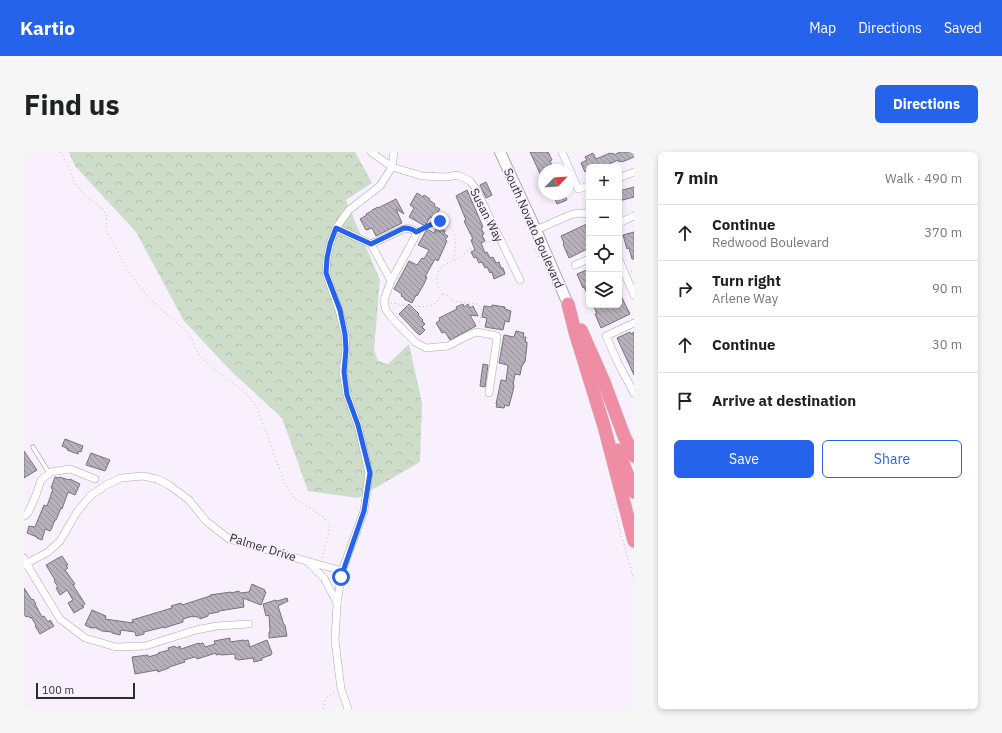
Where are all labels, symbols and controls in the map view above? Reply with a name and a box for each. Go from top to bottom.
text: Kartio [20,16,75,40]
text: Map [809,19,836,37]
text: Directions [858,19,922,37]
text: Saved [944,19,982,37]
button: Directions [875,85,978,123]
text: Find us [24,86,120,123]
north arrow [538,164,574,200]
map controls [586,164,622,308]
button: + [586,164,622,200]
street label: South Novato Boulevard [501,166,567,290]
text: 7 min [674,167,718,189]
text: Walk · 490 m [885,170,962,187]
street label: Susan Way [467,185,507,245]
button: − [586,200,622,236]
route end [431,212,449,230]
text: Continue [712,215,776,234]
icon: ahead [674,222,696,244]
text: 370 m [924,224,962,241]
text: Redwood Boulevard [712,234,829,251]
button: locate [586,236,622,272]
text: Turn right [712,271,781,290]
button: layers [586,272,622,308]
icon: right [674,278,696,300]
text: 90 m [932,280,962,297]
text: Arlene Way [712,290,778,307]
icon: ahead [674,334,696,356]
text: Continue [712,335,776,354]
text: 30 m [932,336,962,353]
icon: arrive [674,390,696,412]
text: Arrive at destination [712,391,856,410]
button: Save [674,440,814,478]
button: Share [822,440,962,478]
street label: Palmer Drive [228,530,299,564]
route start [332,568,350,586]
scale bar [36,681,135,700]
text: 100 m [42,683,74,697]

